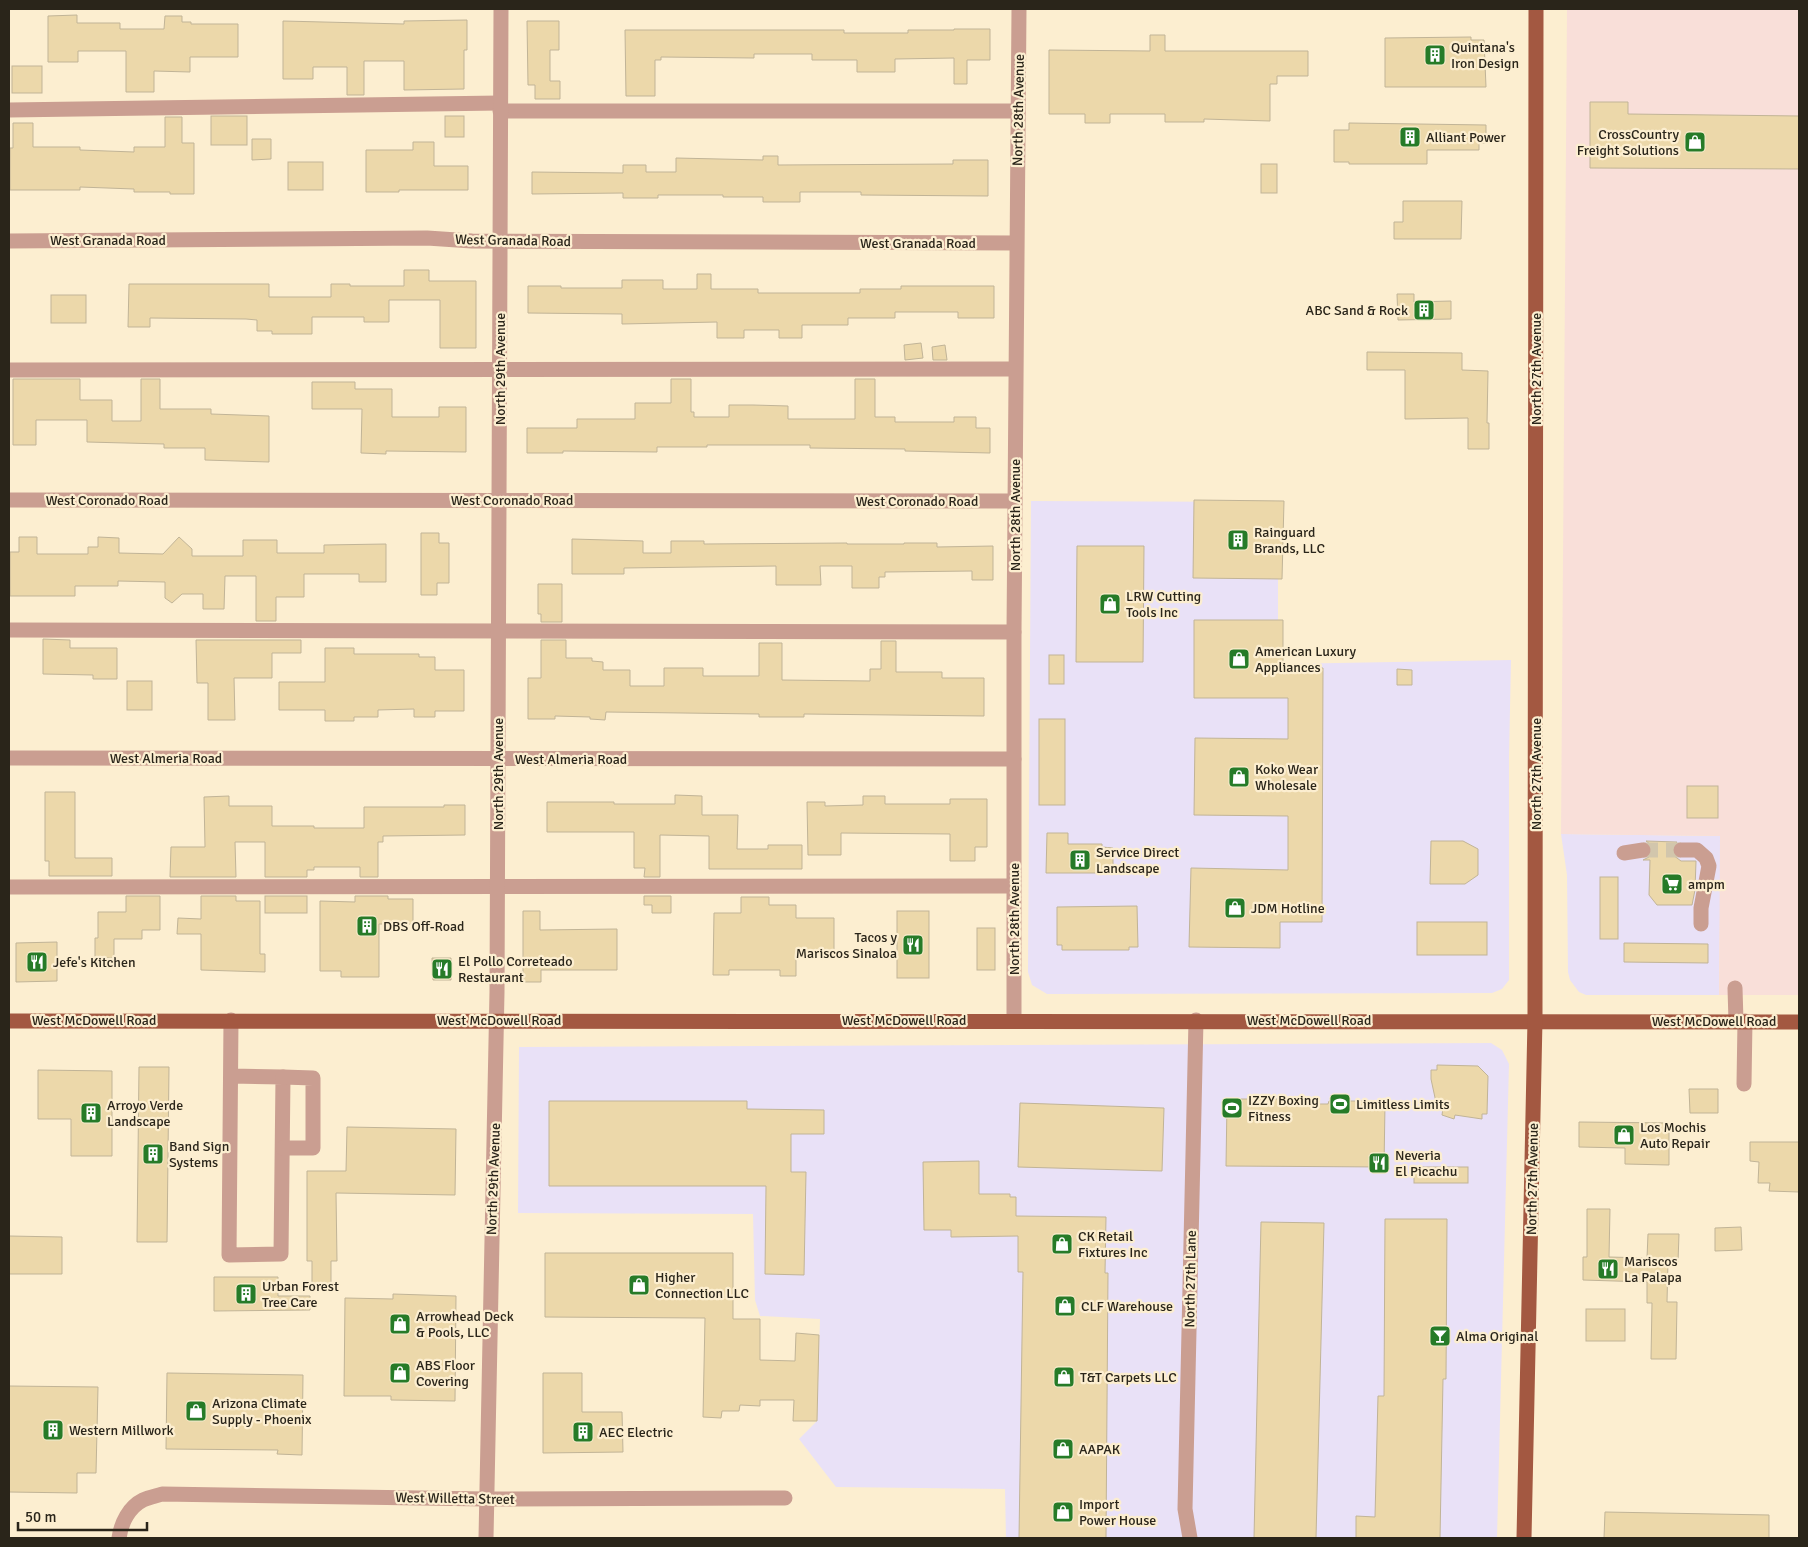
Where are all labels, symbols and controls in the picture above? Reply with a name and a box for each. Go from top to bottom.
place label: Quintana's Iron Design [1451,39,1519,72]
building icon: Quintana's Iron Design [1423,43,1447,67]
street label: North 28th Avenue [1009,54,1028,166]
building icon: Alliant Power [1398,125,1422,149]
place label: CrossCountry Freight Solutions [1577,126,1679,159]
place label: Alliant Power [1426,129,1507,146]
shop icon: CrossCountry Freight Solutions [1683,130,1707,154]
street label: West Granada Road [455,231,571,250]
street label: West Granada Road [50,232,166,249]
street label: West Granada Road [860,235,976,252]
building icon: ABC Sand & Rock [1412,298,1436,322]
place label: ABC Sand & Rock [1306,302,1408,319]
street label: North 29th Avenue [492,313,509,425]
street label: North 27th Avenue [1528,313,1545,425]
street label: North 28th Avenue [1007,459,1024,571]
street label: West Coronado Road [46,492,168,509]
street label: West Coronado Road [451,492,573,509]
street label: West Coronado Road [856,493,978,510]
place label: Rainguard Brands, LLC [1254,524,1325,557]
building icon: Rainguard Brands, LLC [1226,528,1250,552]
place label: LRW Cutting Tools Inc [1126,588,1201,621]
shop icon: LRW Cutting Tools Inc [1098,592,1122,616]
place label: American Luxury Appliances [1255,643,1357,676]
shop icon: American Luxury Appliances [1227,647,1251,671]
street label: North 29th Avenue [490,718,507,830]
street label: North 27th Avenue [1528,718,1545,830]
street label: West Almeria Road [110,750,222,767]
street label: West Almeria Road [515,751,627,768]
place label: Koko Wear Wholesale [1255,761,1319,794]
shop icon: Koko Wear Wholesale [1227,765,1251,789]
place label: Service Direct Landscape [1096,844,1179,877]
building icon: Service Direct Landscape [1068,848,1092,872]
street label: North 28th Avenue [1006,863,1023,975]
supermarket icon: ampm [1660,872,1684,896]
place label: ampm [1688,876,1725,893]
shop icon: JDM Hotline [1223,896,1247,920]
place label: JDM Hotline [1251,900,1325,917]
building icon: DBS Off-Road [355,914,379,938]
place label: DBS Off-Road [383,918,465,935]
place label: Tacos y Mariscos Sinaloa [796,929,897,962]
restaurant icon: Tacos y Mariscos Sinaloa [901,933,925,957]
restaurant icon: Jefe's Kitchen [25,950,49,974]
place label: El Pollo Correteado Restaurant [458,953,572,986]
place label: Jefe's Kitchen [53,954,136,971]
restaurant icon: El Pollo Correteado Restaurant [430,957,454,981]
street label: West McDowell Road [32,1012,156,1029]
street label: West McDowell Road [437,1012,561,1029]
street label: West McDowell Road [842,1012,966,1029]
street label: West McDowell Road [1247,1012,1371,1029]
street label: West McDowell Road [1652,1013,1776,1030]
place label: IZZY Boxing Fitness [1248,1092,1319,1125]
sports icon: Limitless Limits [1328,1092,1352,1116]
sports icon: IZZY Boxing Fitness [1220,1096,1244,1120]
place label: Limitless Limits [1356,1096,1450,1113]
place label: Arroyo Verde Landscape [107,1097,183,1130]
building icon: Arroyo Verde Landscape [79,1101,103,1125]
place label: Los Mochis Auto Repair [1640,1119,1711,1152]
street label: North 29th Avenue [483,1123,504,1235]
street label: North 27th Avenue [1523,1123,1542,1235]
shop icon: Los Mochis Auto Repair [1612,1123,1636,1147]
place label: Band Sign Systems [169,1138,229,1171]
building icon: Band Sign Systems [141,1142,165,1166]
place label: Neveria El Picachu [1395,1147,1457,1180]
restaurant icon: Neveria El Picachu [1367,1151,1391,1175]
place label: CK Retail Fixtures Inc [1078,1228,1148,1261]
street label: North 27th Lane [1181,1230,1200,1328]
shop icon: CK Retail Fixtures Inc [1050,1232,1074,1256]
place label: Mariscos La Palapa [1624,1253,1682,1286]
restaurant icon: Mariscos La Palapa [1596,1257,1620,1281]
place label: Higher Connection LLC [655,1269,749,1302]
shop icon: Higher Connection LLC [627,1273,651,1297]
place label: Urban Forest Tree Care [262,1278,339,1311]
building icon: Urban Forest Tree Care [234,1282,258,1306]
shop icon: CLF Warehouse [1053,1294,1077,1318]
place label: CLF Warehouse [1081,1298,1173,1315]
place label: Arrowhead Deck & Pools, LLC [416,1308,514,1341]
shop icon: Arrowhead Deck & Pools, LLC [388,1312,412,1336]
bar icon: Alma Original [1428,1324,1452,1348]
place label: Alma Original [1456,1328,1538,1345]
place label: ABS Floor Covering [416,1357,476,1390]
shop icon: ABS Floor Covering [388,1361,412,1385]
shop icon: T&T Carpets LLC [1052,1365,1076,1389]
place label: T&T Carpets LLC [1080,1369,1177,1386]
place label: Arizona Climate Supply - Phoenix [212,1395,312,1428]
shop icon: Arizona Climate Supply - Phoenix [184,1399,208,1423]
building icon: Western Millwork [41,1418,65,1442]
building icon: AEC Electric [571,1420,595,1444]
place label: Western Millwork [69,1422,174,1439]
place label: AEC Electric [599,1424,674,1441]
shop icon: AAPAK [1051,1437,1075,1461]
place label: AAPAK [1079,1441,1121,1458]
street label: West Willetta Street [395,1489,515,1508]
place label: Import Power House [1079,1496,1156,1529]
scale bar [18,1500,146,1532]
shop icon: Import Power House [1051,1500,1075,1524]
text: 50 m [25,1508,56,1526]

